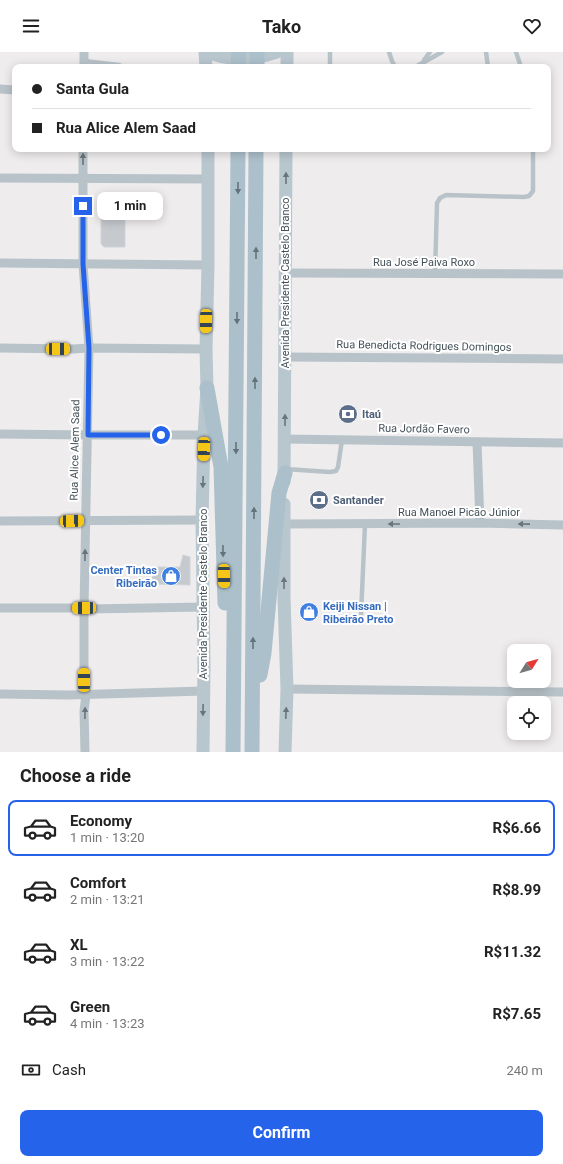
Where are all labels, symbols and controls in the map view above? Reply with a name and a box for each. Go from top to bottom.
icon: menu [20,15,42,37]
icon: heart [521,15,543,37]
text: Tako [262,16,301,37]
text: Santa Gula [56,80,129,98]
text: Rua Alice Alem Saad [56,119,196,137]
one-way arrow [80,152,86,165]
one-way arrow [283,171,289,184]
one-way arrow [235,182,241,195]
callout: 1 min [97,192,163,220]
route end [74,197,92,215]
street label: Avenida Presidente Castelo Branco [279,197,292,369]
text: 1 min [114,198,146,213]
one-way arrow [253,246,259,259]
street label: Rua José Paiva Roxo [373,256,475,269]
car [200,309,212,333]
one-way arrow [234,312,240,325]
street label: Rua Benedicta Rodrigues Domingos [336,338,512,354]
car [46,343,70,355]
one-way arrow [252,376,258,389]
street label: Rua Alice Alem Saad [68,399,82,501]
bank icon: Itaú [337,403,359,425]
place label: Itaú [362,408,381,421]
one-way arrow [282,413,288,426]
street label: Rua Jordão Favero [378,422,470,436]
route start [152,426,170,444]
car [198,437,210,461]
one-way arrow [233,442,239,455]
one-way arrow [200,476,206,489]
bank icon: Santander [308,489,330,511]
place label: Santander [333,494,384,507]
one-way arrow [251,506,257,519]
street label: Rua Manoel Picão Júnior [398,506,520,519]
street label: Avenida Presidente Castelo Branco [197,508,210,680]
car [60,515,84,527]
one-way arrow [387,521,400,527]
one-way arrow [517,521,530,527]
one-way arrow [220,545,227,557]
one-way arrow [82,549,89,561]
place label: Center Tintas Ribeirão [90,564,157,590]
car [218,564,230,588]
shop icon: Center Tintas Ribeirão [160,565,182,587]
one-way arrow [281,576,287,589]
place label: Keiji Nissan | Ribeirão Preto [323,600,393,626]
shop icon: Keiji Nissan | Ribeirão Preto [298,601,320,623]
car [72,602,96,614]
one-way arrow [250,636,256,649]
north arrow [507,644,551,688]
map controls [507,644,551,740]
car [78,668,90,692]
button: locate [507,696,551,740]
one-way arrow [200,704,207,716]
one-way arrow [82,706,88,719]
one-way arrow [283,707,290,719]
text: Choose a ride [20,765,131,786]
icon: car [22,810,58,846]
text: Economy [70,812,132,830]
text: R$6.66 [493,819,541,837]
text: 1 min · 13:20 [70,830,145,845]
icon: car [22,872,58,908]
text: Comfort [70,874,126,892]
text: R$8.99 [493,881,541,899]
text: 2 min · 13:21 [70,892,145,907]
icon: car [22,934,58,970]
text: XL [70,936,88,954]
text: R$11.32 [484,943,541,961]
text: 3 min · 13:22 [70,954,145,969]
icon: car [22,996,58,1032]
text: Green [70,998,110,1016]
text: R$7.65 [493,1005,541,1023]
text: 4 min · 13:23 [70,1016,145,1031]
icon: cash [20,1059,42,1081]
text: Cash [52,1061,86,1079]
text: 240 m [506,1063,543,1078]
button: Confirm [20,1110,543,1156]

